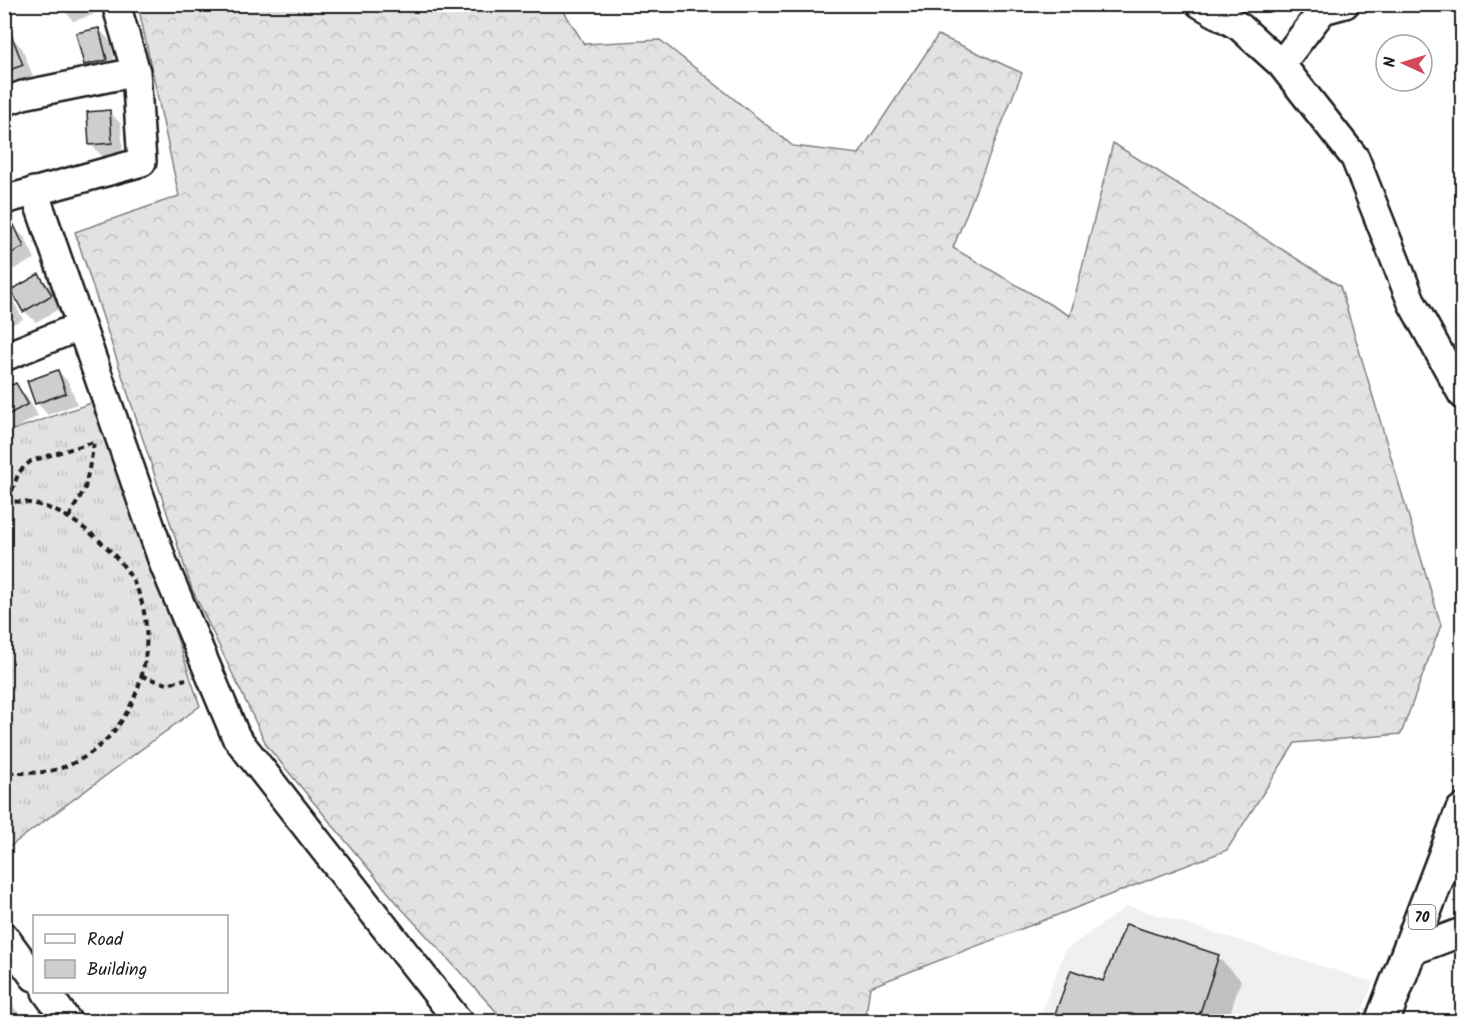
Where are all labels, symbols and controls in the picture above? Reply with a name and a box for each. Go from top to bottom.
north arrow [1374,33,1434,93]
text: N [1378,56,1403,68]
road number: 70 [1408,905,1436,929]
legend [33,915,228,993]
text: Road [87,926,124,955]
text: Building [87,956,147,985]

